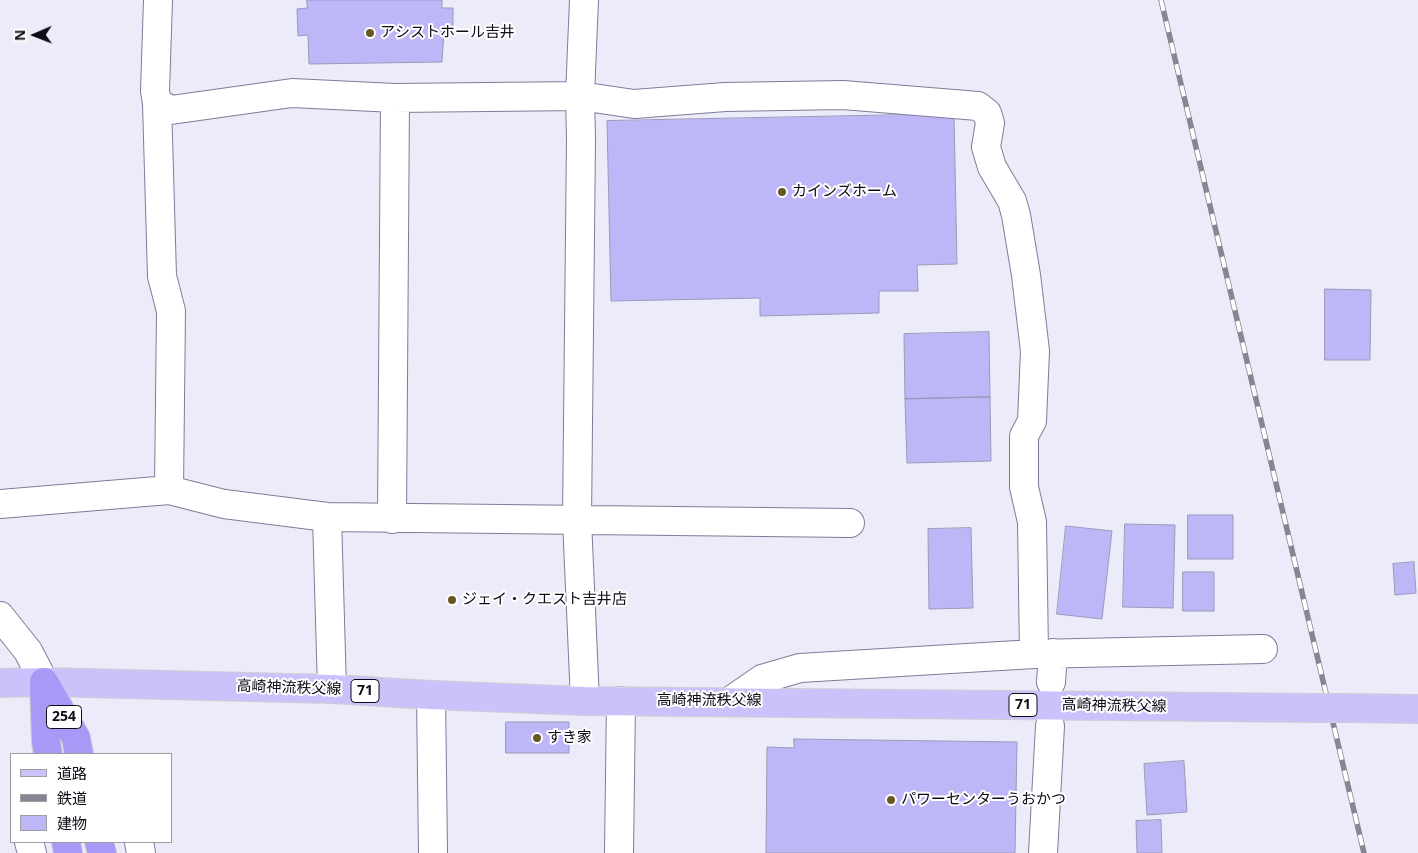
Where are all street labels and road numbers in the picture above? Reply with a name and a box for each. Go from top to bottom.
street label: 高崎神流秩父線 [236,677,342,699]
road number: 71 [351,679,379,702]
street label: 高崎神流秩父線 [657,692,761,710]
road number: 71 [1009,694,1037,716]
street label: 高崎神流秩父線 [1061,696,1167,716]
road number: 254 [46,706,82,729]

